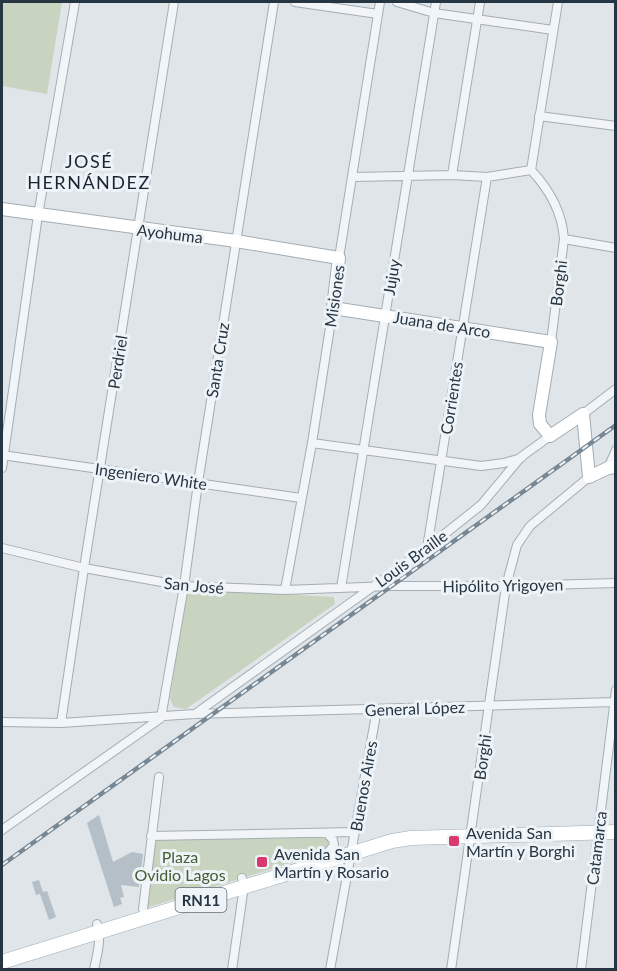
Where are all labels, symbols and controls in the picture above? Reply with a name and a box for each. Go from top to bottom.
district label: JOSÉ HERNÁNDEZ [27,150,151,193]
street label: Ayohuma [136,220,204,246]
street label: Jujuy [379,257,403,296]
street label: Borghi [546,259,570,307]
street label: Misiones [320,264,348,328]
street label: Juana de Arco [392,307,492,341]
street label: Santa Cruz [202,321,232,399]
street label: Perdriel [103,334,131,390]
street label: Corrientes [436,360,466,436]
street label: Ingeniero White [94,459,208,493]
street label: Louis Braille [371,526,451,590]
street label: San José [163,573,225,597]
street label: Hipólito Yrigoyen [443,574,563,596]
street label: General López [365,697,465,719]
street label: Borghi [469,733,495,781]
street label: Buenos Aires [346,739,380,833]
street label: Catamarca [582,810,610,886]
place label: Avenida San Martín y Borghi [466,823,575,860]
marker: Avenida San Martín y Borghi [447,834,461,848]
place label: Avenida San Martín y Rosario [274,844,389,881]
park label: Plaza Ovidio Lagos [134,847,226,884]
marker: Avenida San Martín y Rosario [255,855,269,869]
road number: RN11 [176,888,226,912]

